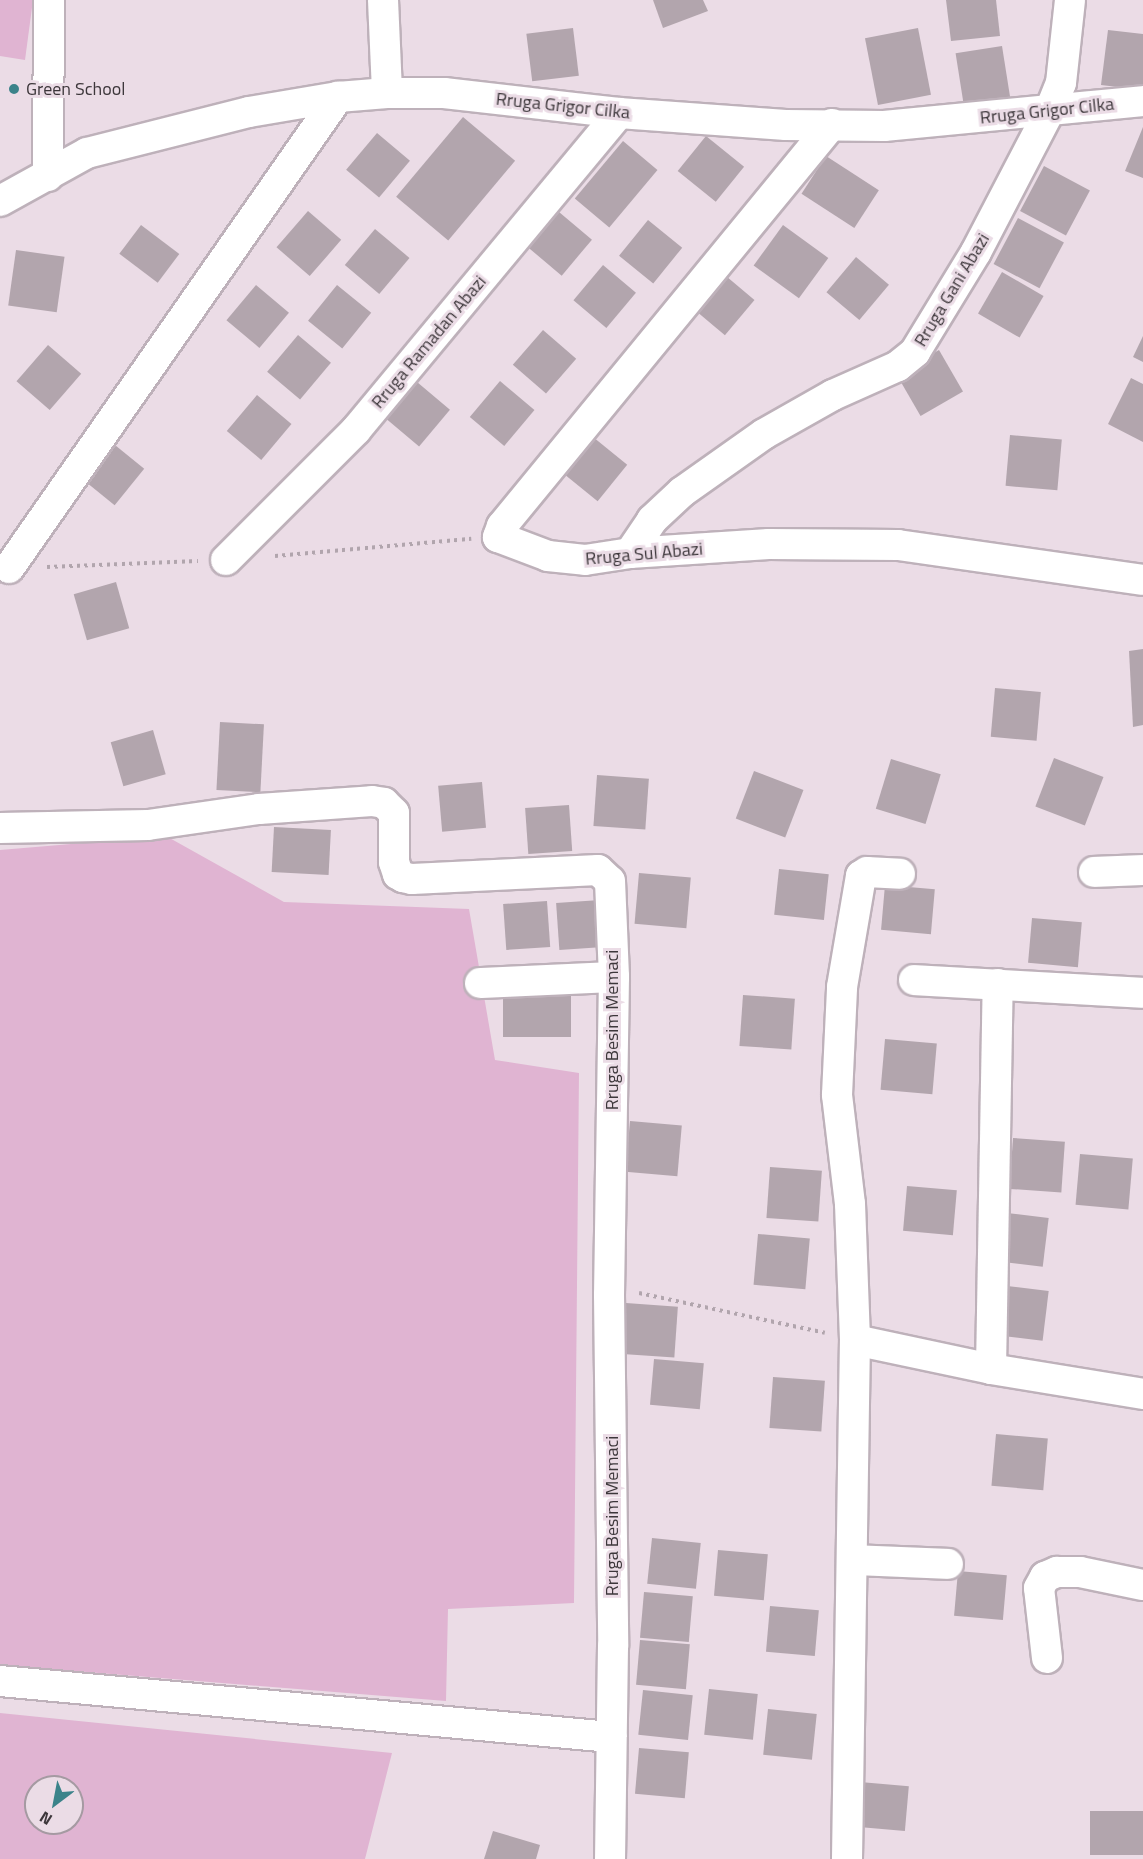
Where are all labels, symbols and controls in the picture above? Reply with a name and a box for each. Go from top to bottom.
place label: Green School [26,78,125,100]
marker: Green School [7,82,21,96]
street label: Rruga Grigor Cilka [495,88,631,124]
street label: Rruga Grigor Cilka [979,93,1115,129]
street label: Rruga Gani Abazi [910,230,994,350]
street label: Rruga Ramadan Abazi [367,271,491,413]
street label: Rruga Sul Abazi [584,538,704,570]
street label: Rruga Besim Memaci [601,950,623,1110]
street label: Rruga Besim Memaci [601,1436,623,1596]
north arrow [24,1775,84,1835]
text: N [34,1805,57,1832]

